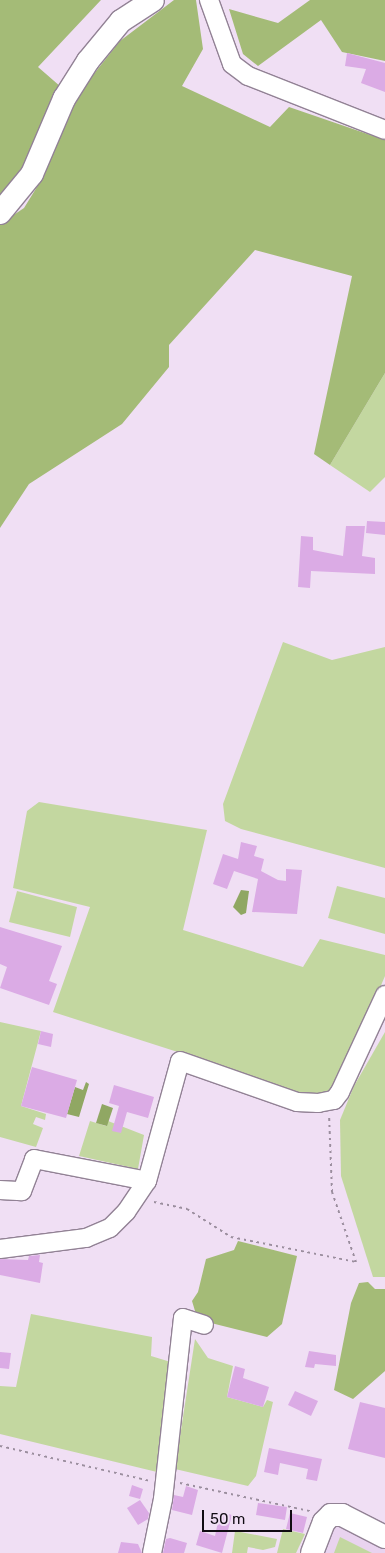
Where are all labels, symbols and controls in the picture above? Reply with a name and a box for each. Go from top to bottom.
scale bar [205,1500,295,1532]
text: 50 m [210,1510,245,1528]

